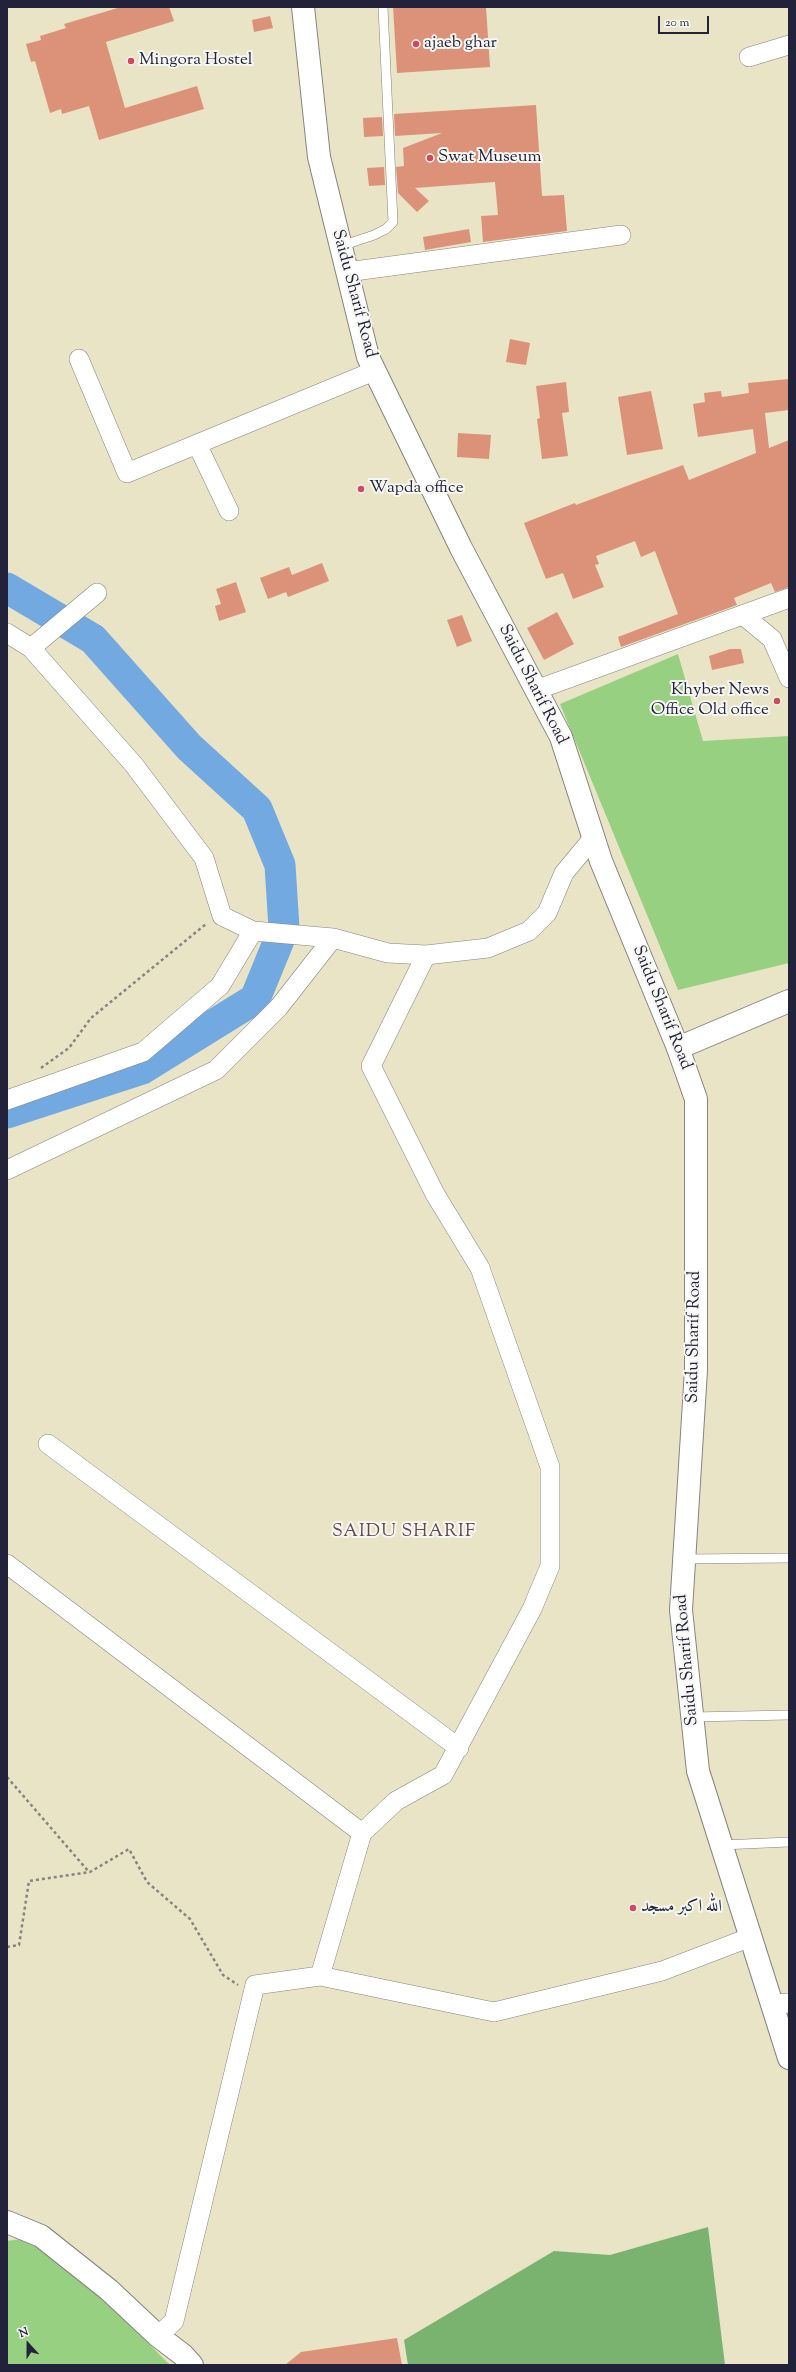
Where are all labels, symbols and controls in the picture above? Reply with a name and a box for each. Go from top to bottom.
scale bar [660,8,711,34]
text: 20 m [665,14,689,32]
place label: ajaeb ghar [424,34,497,54]
marker: ajaeb ghar [411,39,421,49]
place label: Mingora Hostel [139,51,252,71]
marker: Mingora Hostel [126,56,136,66]
place label: Swat Museum [438,148,542,168]
marker: Swat Museum [425,153,435,163]
street label: Saidu Sharif Road [326,228,380,360]
place label: Wapda office [369,479,464,499]
marker: Wapda office [356,484,366,494]
street label: Saidu Sharif Road [493,621,571,749]
place label: Khyber News Office Old office [651,681,769,721]
marker: Khyber News Office Old office [772,696,782,706]
street label: Saidu Sharif Road [627,943,695,1073]
street label: Saidu Sharif Road [684,1271,706,1403]
district label: SAIDU SHARIF [332,1522,476,1544]
street label: Saidu Sharif Road [672,1593,704,1727]
place label: اللہ اکبر مسجد [641,1898,722,1918]
marker: اللہ اکبر مسجد [628,1903,638,1913]
north arrow [8,2324,48,2364]
text: N [17,2324,31,2342]

